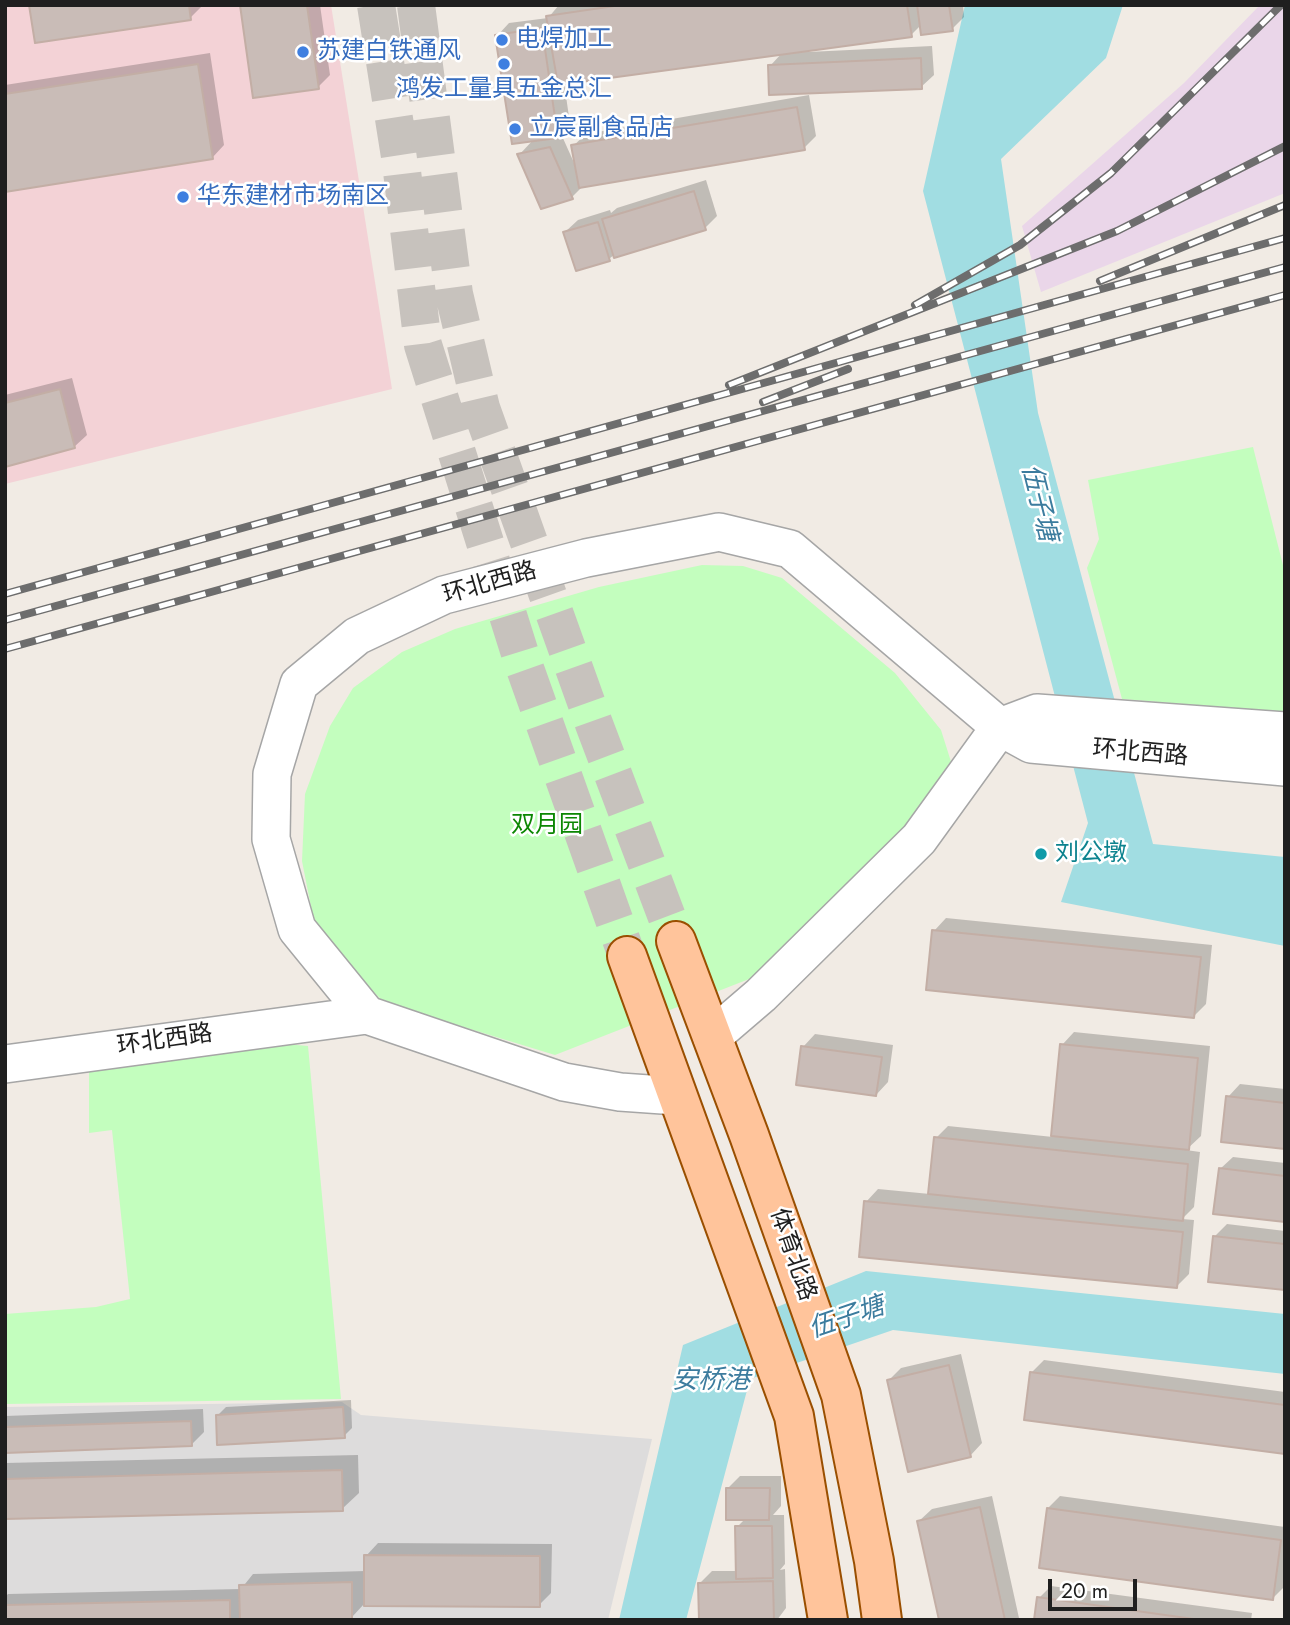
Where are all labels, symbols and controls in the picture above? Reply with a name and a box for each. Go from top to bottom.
place label: 电焊加工 [516,26,612,54]
marker: 电焊加工 [494,32,510,48]
place label: 苏建白铁通风 [317,38,461,66]
marker: 苏建白铁通风 [295,44,311,60]
marker: 鸿发工量具五金总汇 [496,56,512,72]
place label: 鸿发工量具五金总汇 [396,76,612,104]
place label: 立宸副食品店 [529,115,673,143]
marker: 立宸副食品店 [507,121,523,137]
place label: 华东建材市场南区 [197,183,389,211]
marker: 华东建材市场南区 [175,189,191,205]
water label: 伍子塘 [1013,461,1063,545]
street label: 环北西路 [440,557,540,611]
street label: 环北西路 [1091,735,1189,773]
park label: 双月园 [511,812,583,840]
place label: 刘公墩 [1055,840,1127,868]
marker: 刘公墩 [1033,846,1049,862]
street label: 环北西路 [115,1020,215,1062]
street label: 体育北路 [763,1205,821,1305]
water label: 伍子塘 [805,1292,889,1346]
water label: 安桥港 [672,1366,750,1398]
scale bar [1052,1566,1141,1610]
text: 20 m [1061,1576,1108,1606]

